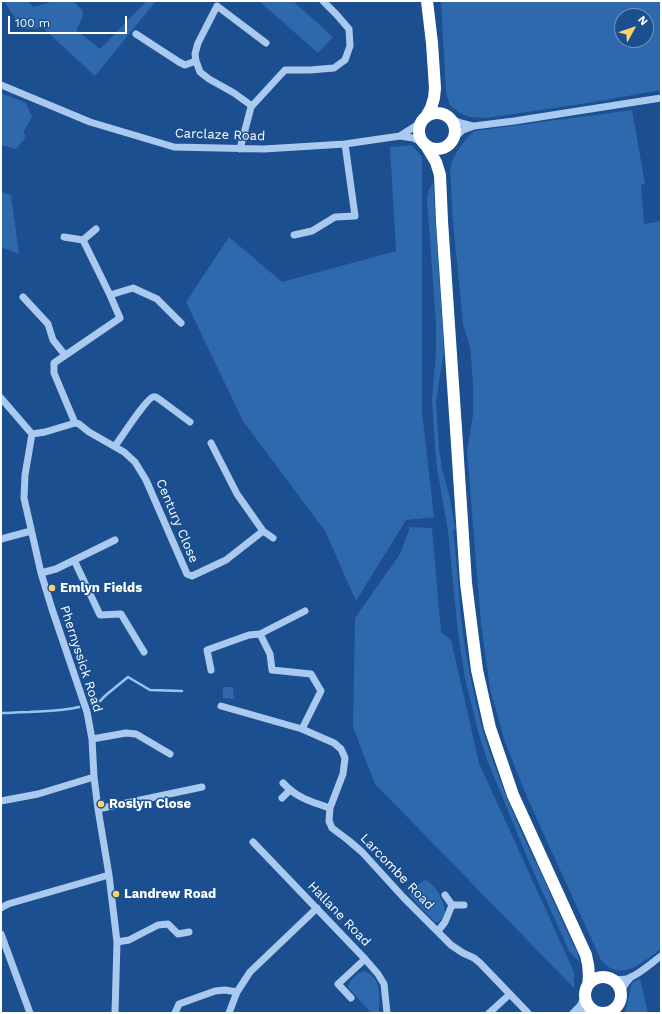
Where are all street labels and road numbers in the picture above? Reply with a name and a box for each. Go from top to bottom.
street label: Carclaze Road [175,126,265,144]
street label: Century Close [152,477,202,565]
street label: Phernyssick Road [56,604,106,714]
street label: Larcombe Road [357,831,437,913]
street label: Hallane Road [304,878,374,950]

